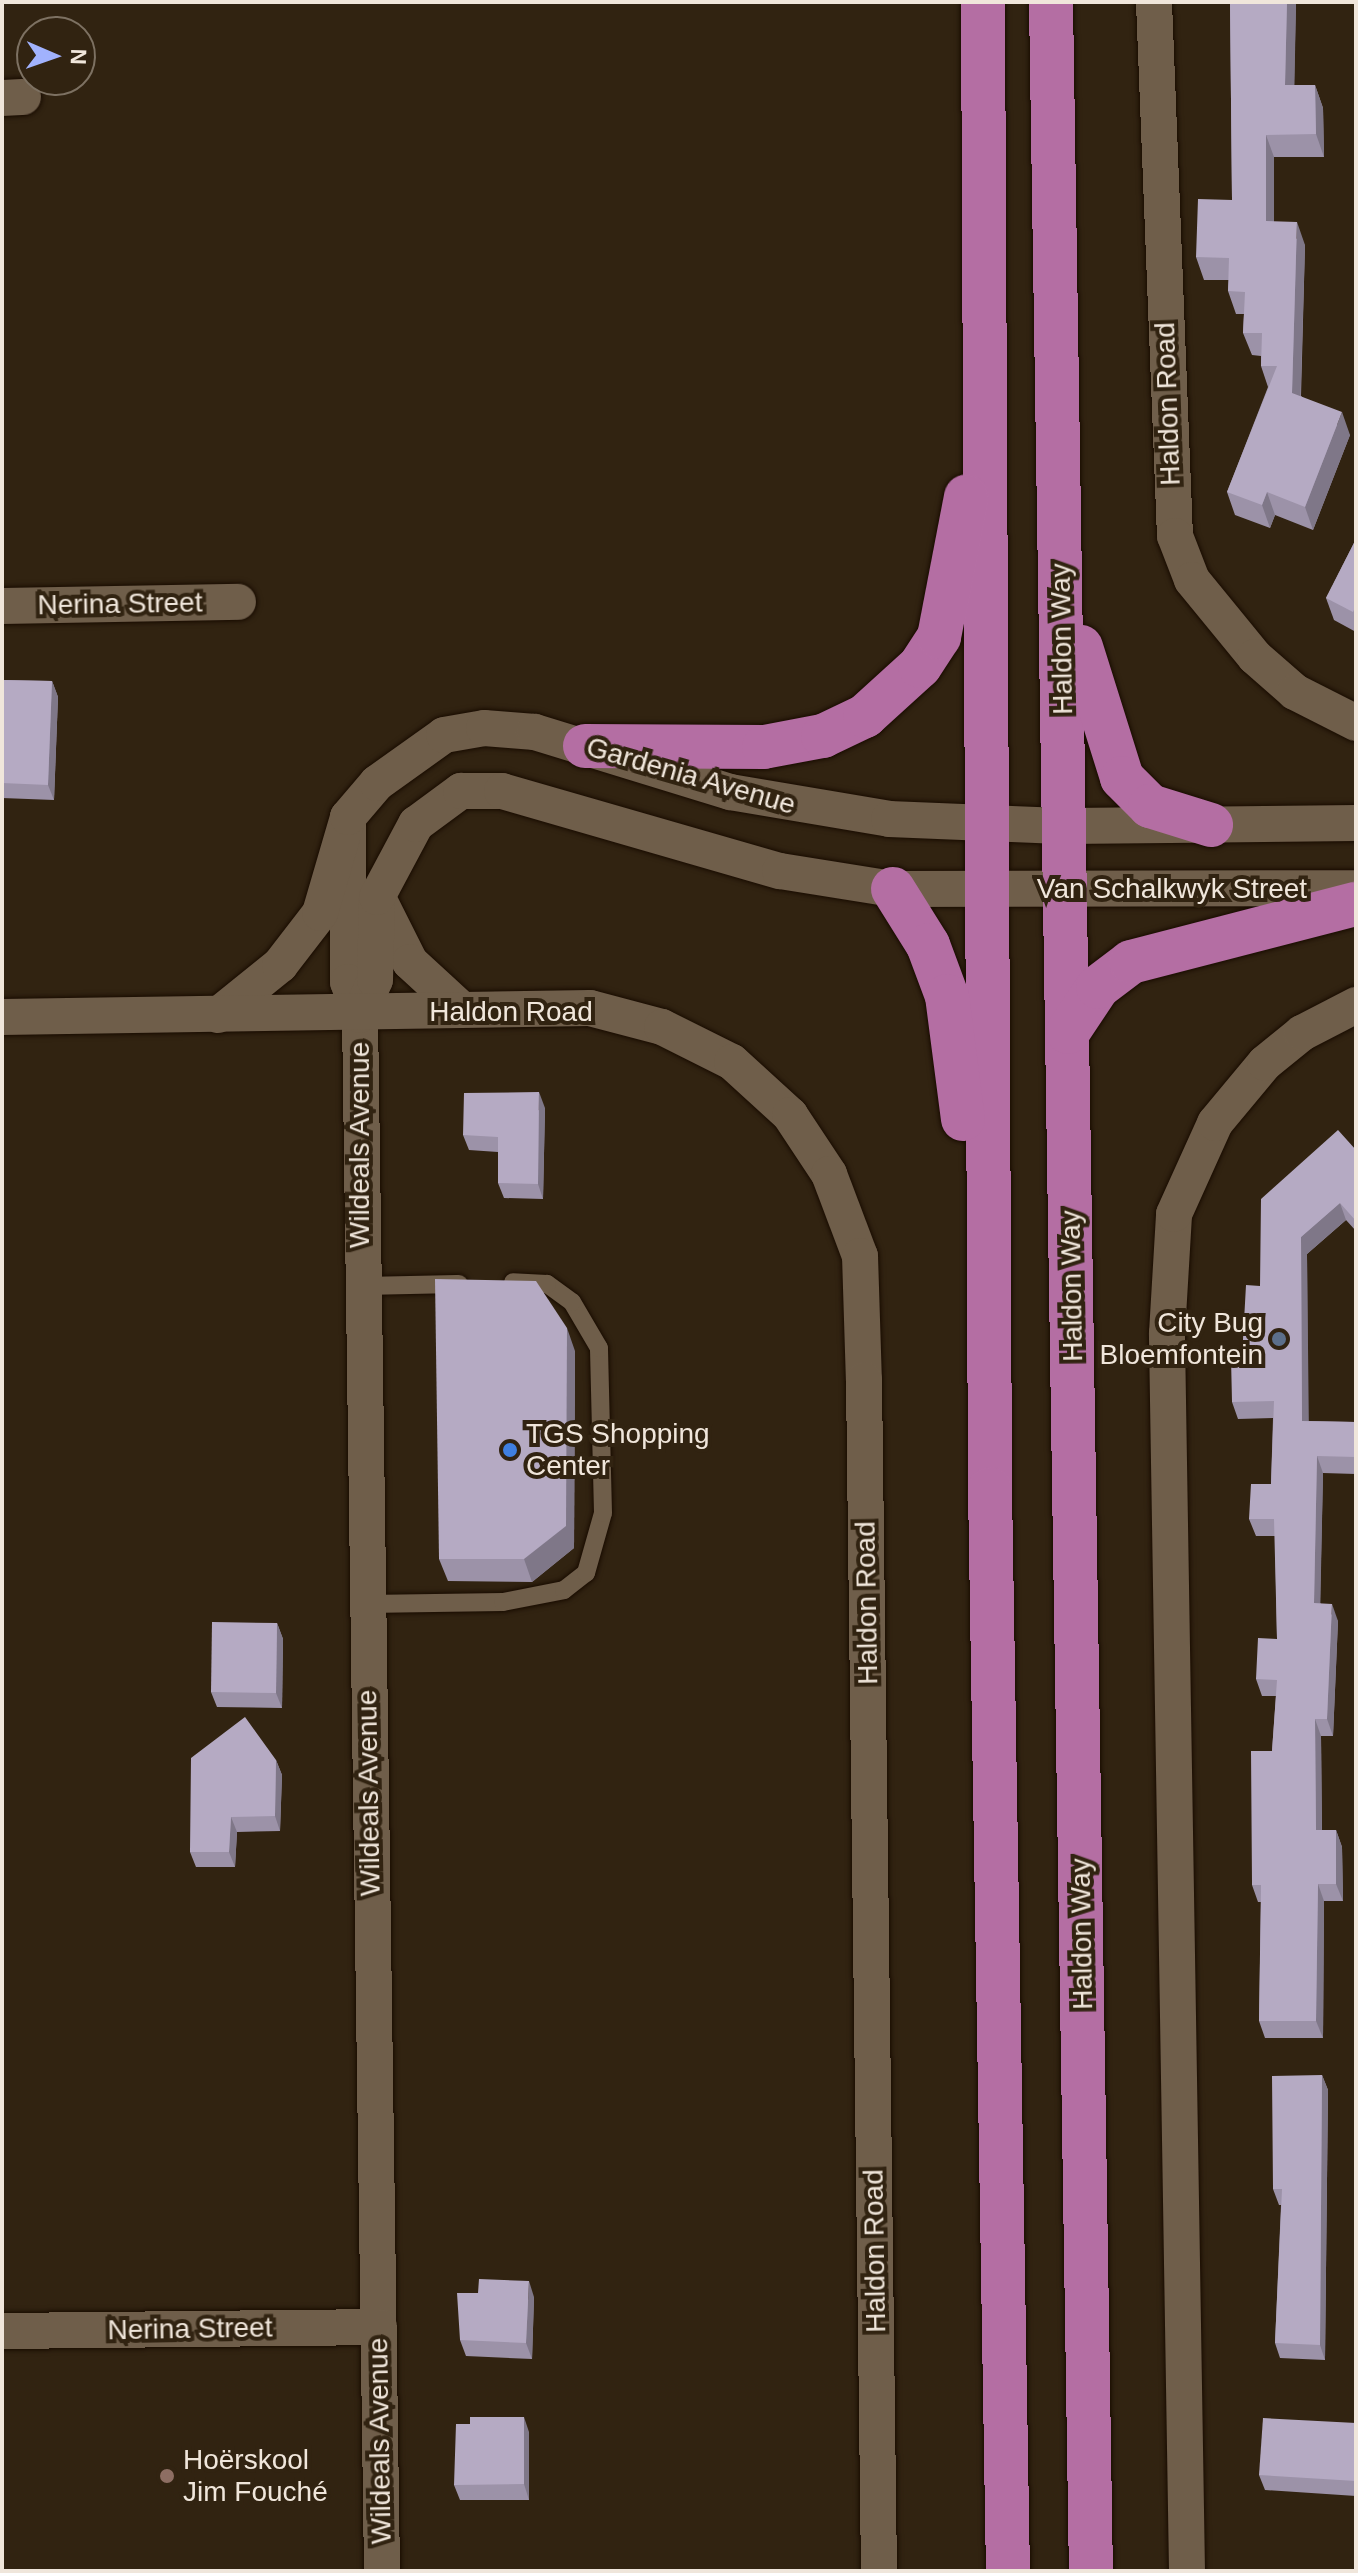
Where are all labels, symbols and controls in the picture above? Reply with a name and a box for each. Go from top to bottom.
north arrow [16,16,96,96]
text: N [66,48,91,65]
street label: Haldon Road [1148,322,1188,486]
street label: Haldon Way [1044,563,1080,715]
street label: Nerina Street [37,586,203,622]
street label: Gardenia Avenue [582,730,800,822]
street label: Van Schalkwyk Street [1037,872,1307,906]
street label: Haldon Road [429,995,593,1029]
street label: Wildeals Avenue [343,1041,377,1249]
street label: Haldon Way [1054,1210,1090,1362]
place label: City Bug Bloemfontein [1100,1306,1263,1372]
marker: City Bug Bloemfontein [1270,1330,1288,1348]
place label: TGS Shopping Center [526,1417,710,1483]
marker: TGS Shopping Center [501,1441,519,1459]
street label: Haldon Road [849,1521,885,1685]
street label: Wildeals Avenue [350,1689,388,1897]
street label: Haldon Way [1064,1858,1100,2010]
street label: Haldon Road [857,2169,893,2333]
street label: Nerina Street [107,2311,273,2347]
street label: Wildeals Avenue [361,2337,399,2545]
place label: Hoërskool Jim Fouché [183,2443,328,2509]
marker: Hoërskool Jim Fouché [158,2467,176,2485]

